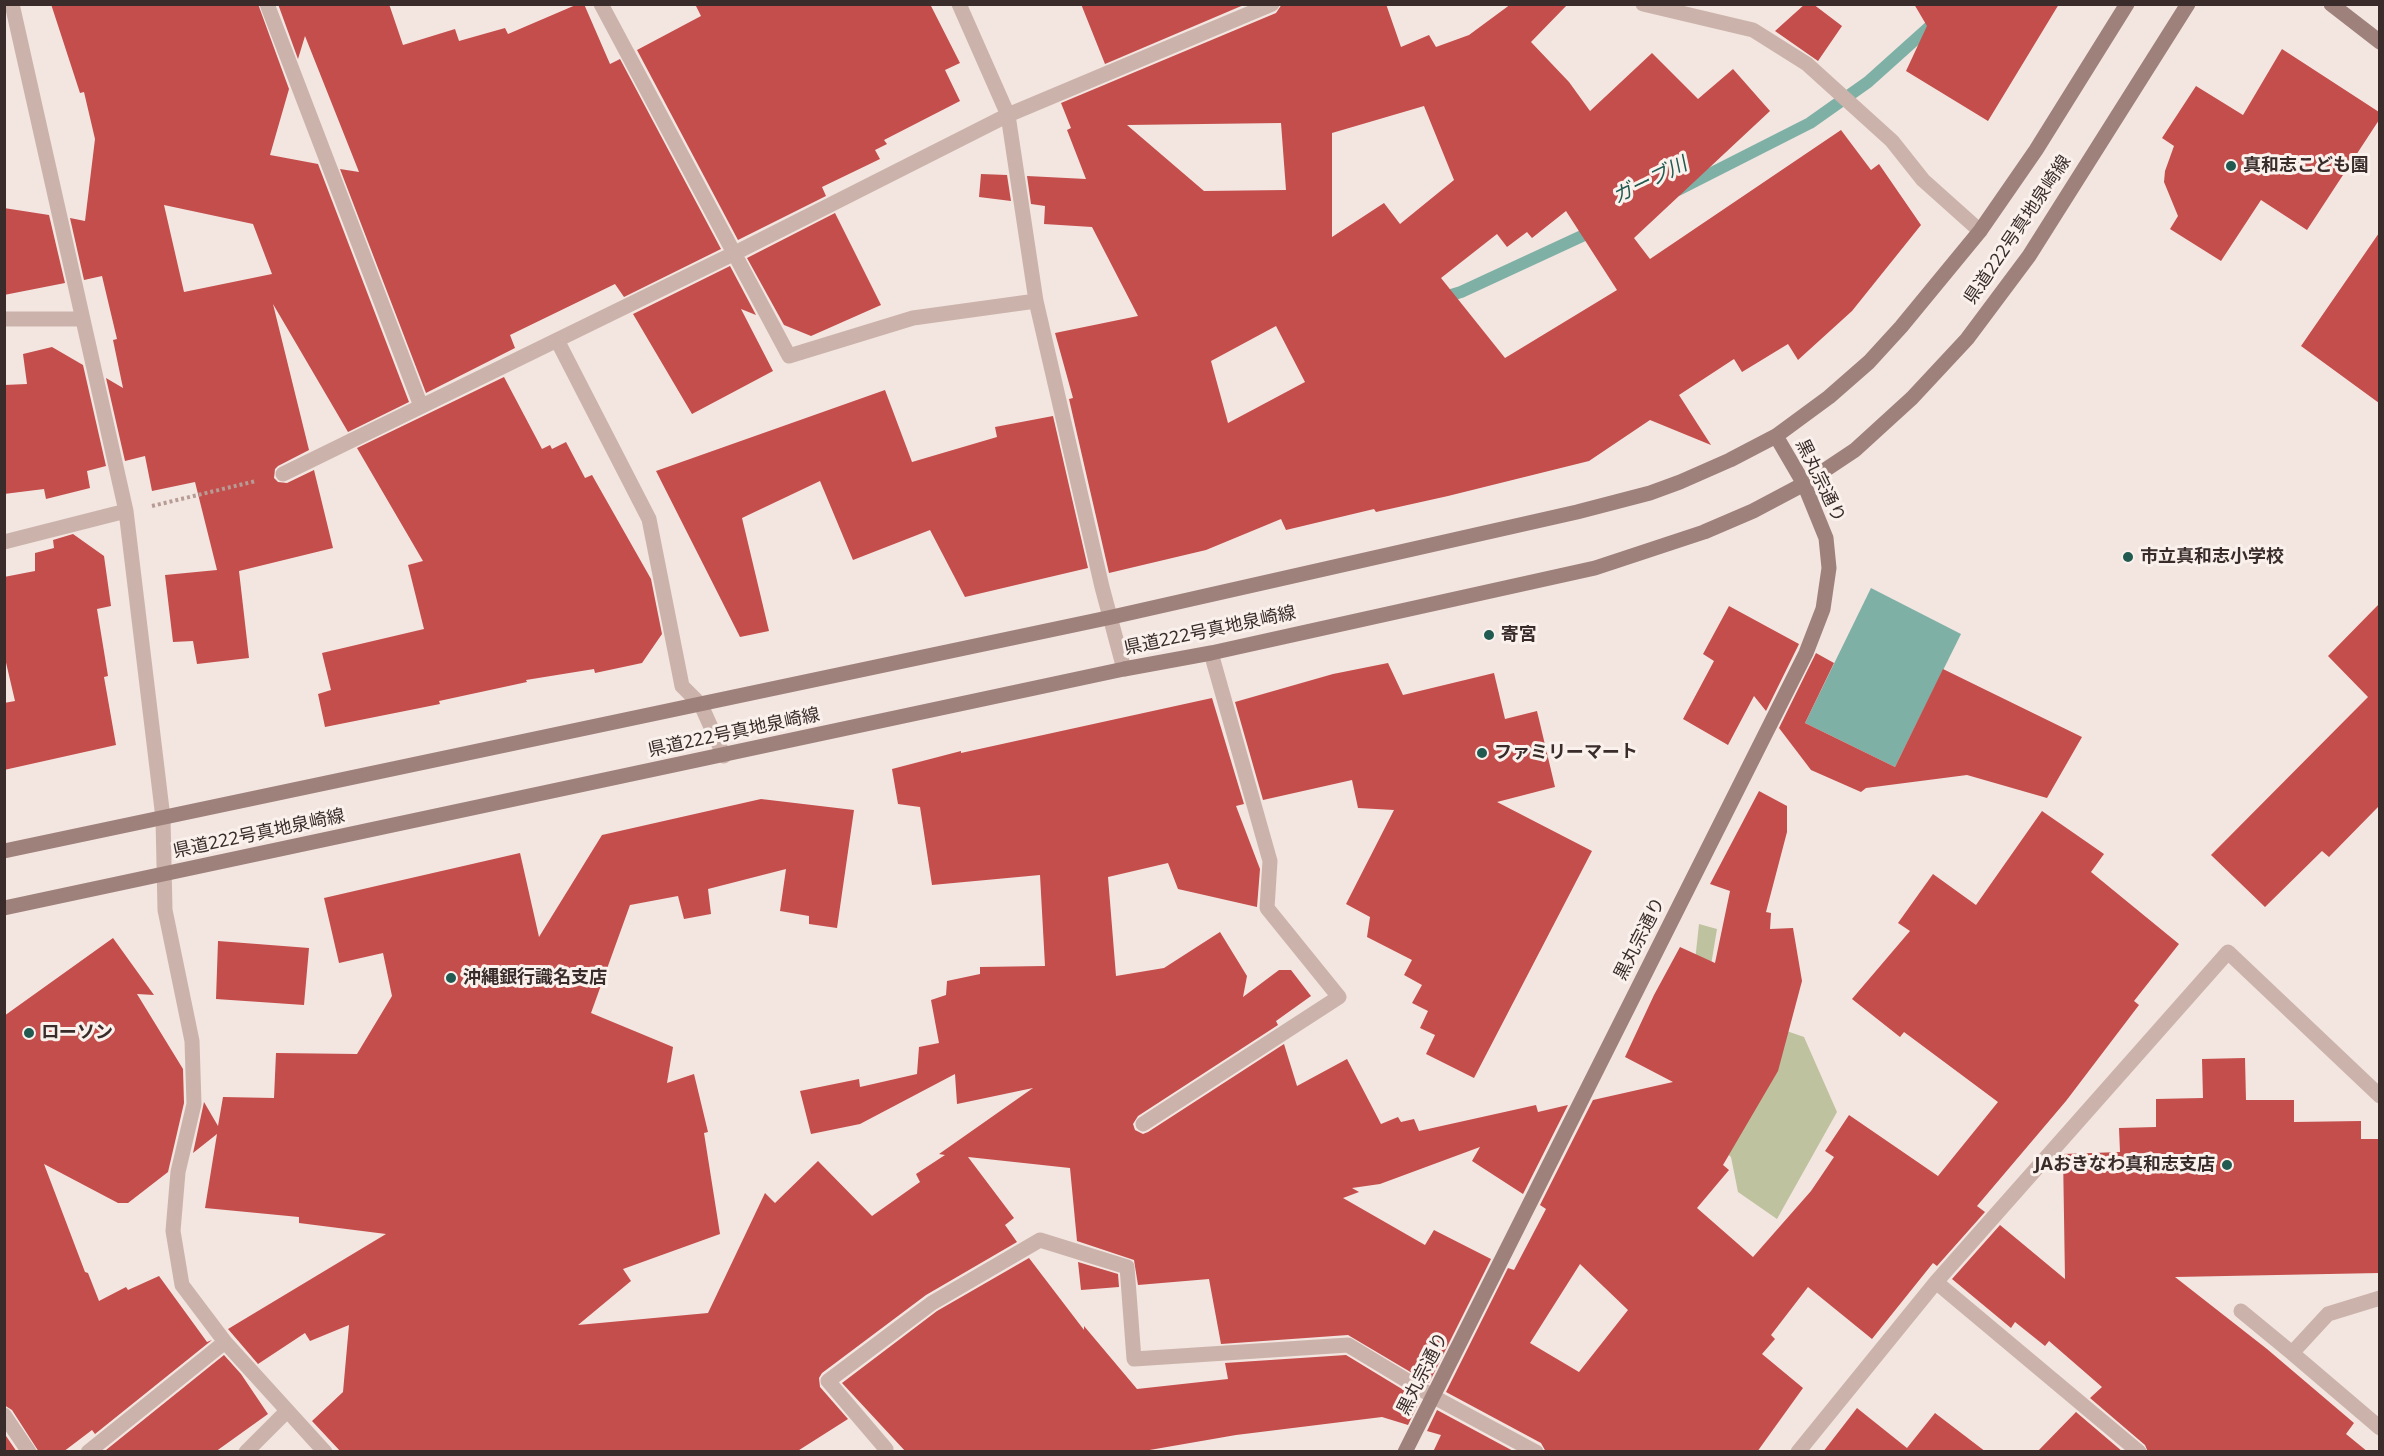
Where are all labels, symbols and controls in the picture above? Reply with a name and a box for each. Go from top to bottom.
street label: 県道222号真地泉崎線 [1960,151,2076,309]
water label: ガーブ川 [1609,153,1691,209]
place label: 真和志こども園 [2243,155,2369,177]
marker: 真和志こども園 [2224,159,2238,173]
street label: 黒丸宗通り [1791,436,1849,526]
place label: 市立真和志小学校 [2140,546,2284,568]
marker: 市立真和志小学校 [2121,550,2135,564]
street label: 県道222号真地泉崎線 [1122,602,1298,660]
place label: 寄宮 [1501,624,1537,646]
marker: 寄宮 [1482,628,1496,642]
street label: 県道222号真地泉崎線 [646,704,822,762]
place label: ファミリーマート [1494,742,1638,764]
marker: ファミリーマート [1475,746,1489,760]
street label: 県道222号真地泉崎線 [171,805,347,863]
street label: 黒丸宗通り [1610,894,1670,984]
place label: 沖縄銀行識名支店 [463,967,607,989]
marker: 沖縄銀行識名支店 [444,971,458,985]
place label: ローソン [41,1022,113,1044]
marker: ローソン [22,1026,36,1040]
place label: JAおきなわ真和志支店 [2035,1154,2215,1176]
marker: JAおきなわ真和志支店 [2220,1158,2234,1172]
street label: 黒丸宗通り [1393,1329,1453,1419]

